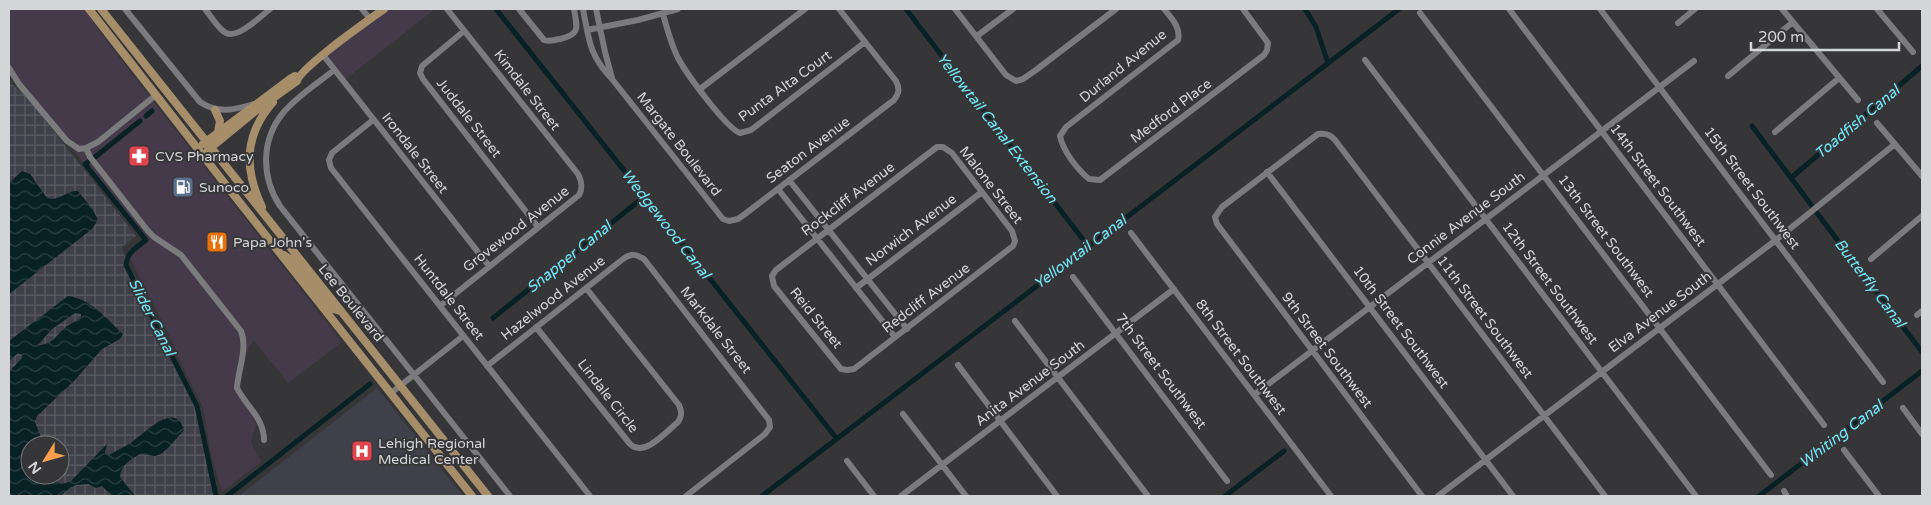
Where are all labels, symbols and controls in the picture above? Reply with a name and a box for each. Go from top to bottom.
scale bar [1751,20,1898,52]
street label: Durland Avenue [1076,26,1170,106]
text: 200 m [1758,28,1804,46]
street label: Kimdale Street [490,46,564,134]
street label: Punta Alta Court [735,46,835,126]
water label: Yellowtail Canal Extension [933,49,1062,207]
street label: Juddale Street [433,75,506,161]
street label: Medford Place [1127,75,1215,147]
water label: Toadfish Canal [1811,80,1905,163]
street label: Margate Boulevard [633,89,725,199]
street label: Irondale Street [378,109,452,197]
street label: Seaton Avenue [763,113,853,187]
street label: 14th Street Southwest [1606,120,1710,250]
street label: 15th Street Southwest [1700,123,1804,253]
street label: Malone Street [956,143,1027,228]
pharmacy icon: CVS Pharmacy [127,144,151,168]
place label: CVS Pharmacy [155,148,254,165]
street label: Rockcliff Avenue [798,158,898,240]
water label: Wedgewood Canal [618,166,716,284]
street label: Connie Avenue South [1404,168,1528,268]
street label: 13th Street Southwest [1554,171,1658,301]
fuel station icon: Sunoco [171,175,195,199]
place label: Sunoco [199,179,249,196]
street label: Grovewood Avenue [460,182,572,276]
street label: Norwich Avenue [862,190,960,270]
water label: Yellowtail Canal [1030,210,1132,293]
water label: Snapper Canal [523,216,617,297]
street label: 12th Street Southwest [1498,218,1602,348]
restaurant icon: Papa John's [205,230,229,254]
place label: Papa John's [233,234,312,251]
water label: Butterfly Canal [1831,235,1911,333]
street label: Huntdale Street [410,251,488,344]
street label: Hazelwood Avenue [498,252,608,344]
street label: 11th Street Southwest [1433,252,1537,382]
street label: Redcliff Avenue [879,259,973,337]
street label: Lee Boulevard [315,261,387,345]
street label: 10th Street Southwest [1349,262,1453,392]
street label: Elva Avenue South [1605,268,1715,356]
water label: Slider Canal [125,275,180,361]
street label: Markdale Street [677,283,756,378]
street label: Reid Street [786,284,846,353]
street label: 9th Street Southwest [1278,289,1376,412]
street label: 8th Street Southwest [1192,296,1290,419]
street label: 7th Street Southwest [1112,310,1210,433]
street label: Anita Avenue South [972,336,1088,430]
street label: Lindale Circle [574,356,642,436]
water label: Whiting Canal [1796,395,1888,471]
north arrow [20,435,70,485]
place label: Lehigh Regional Medical Center [378,435,486,468]
hospital icon: Lehigh Regional Medical Center [350,439,374,463]
text: N [25,458,45,477]

